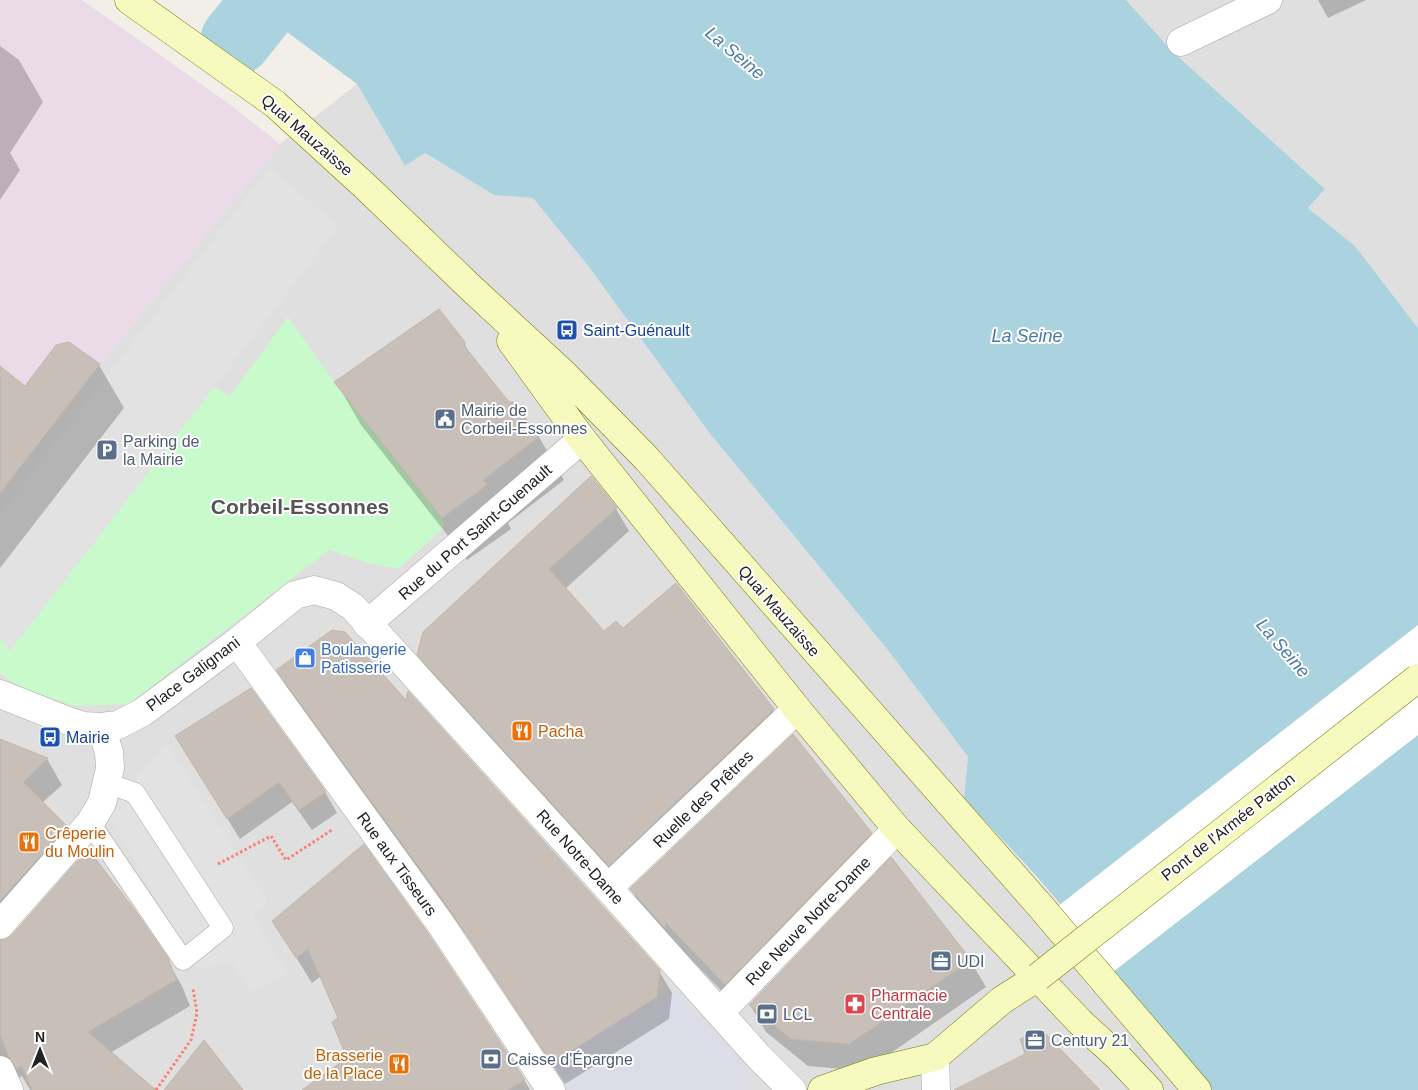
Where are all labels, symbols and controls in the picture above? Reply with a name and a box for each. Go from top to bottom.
water label: La Seine [701,23,769,83]
street label: Quai Mauzaisse [258,91,356,179]
bus stop icon: Saint-Guénault [555,318,579,342]
place label: Saint-Guénault [583,322,690,339]
water label: La Seine [991,326,1063,346]
place label: Mairie de Corbeil-Essonnes [461,402,587,437]
public building icon: Mairie de Corbeil-Essonnes [433,407,457,431]
place label: Parking de la Mairie [123,433,200,468]
parking icon: Parking de la Mairie [95,438,119,462]
street label: Rue du Port Saint-Guenault [395,461,555,603]
district label: Corbeil-Essonnes [211,495,389,518]
street label: Quai Mauzaisse [735,562,823,660]
water label: La Seine [1252,615,1314,681]
street label: Place Galignani [143,633,243,715]
place label: Boulangerie Patisserie [321,641,407,676]
shop icon: Boulangerie Patisserie [293,646,317,670]
restaurant icon: Pacha [510,719,534,743]
place label: Pacha [538,723,583,740]
bus stop icon: Mairie [38,725,62,749]
place label: Mairie [66,729,110,746]
street label: Ruelle des Prêtres [650,747,756,851]
street label: Pont de l'Armée Patton [1158,770,1298,884]
street label: Rue Notre-Dame [533,806,627,908]
street label: Rue aux Tisseurs [354,809,440,919]
place label: Crêperie du Moulin [45,825,114,860]
restaurant icon: Crêperie du Moulin [17,830,41,854]
street label: Rue Neuve Notre-Dame [742,853,874,989]
office icon: UDI [929,949,953,973]
place label: UDI [957,953,985,970]
place label: Pharmacie Centrale [871,987,948,1022]
pharmacy icon: Pharmacie Centrale [843,992,867,1016]
bank icon: LCL [755,1002,779,1026]
place label: LCL [783,1006,812,1023]
north arrow [15,1025,65,1075]
office icon: Century 21 [1023,1028,1047,1052]
text: N [35,1029,45,1045]
place label: Century 21 [1051,1032,1129,1049]
place label: Brasserie de la Place [304,1047,383,1082]
bank icon: Caisse d'Épargne [479,1047,503,1071]
place label: Caisse d'Épargne [507,1050,633,1068]
restaurant icon: Brasserie de la Place [387,1052,411,1076]

